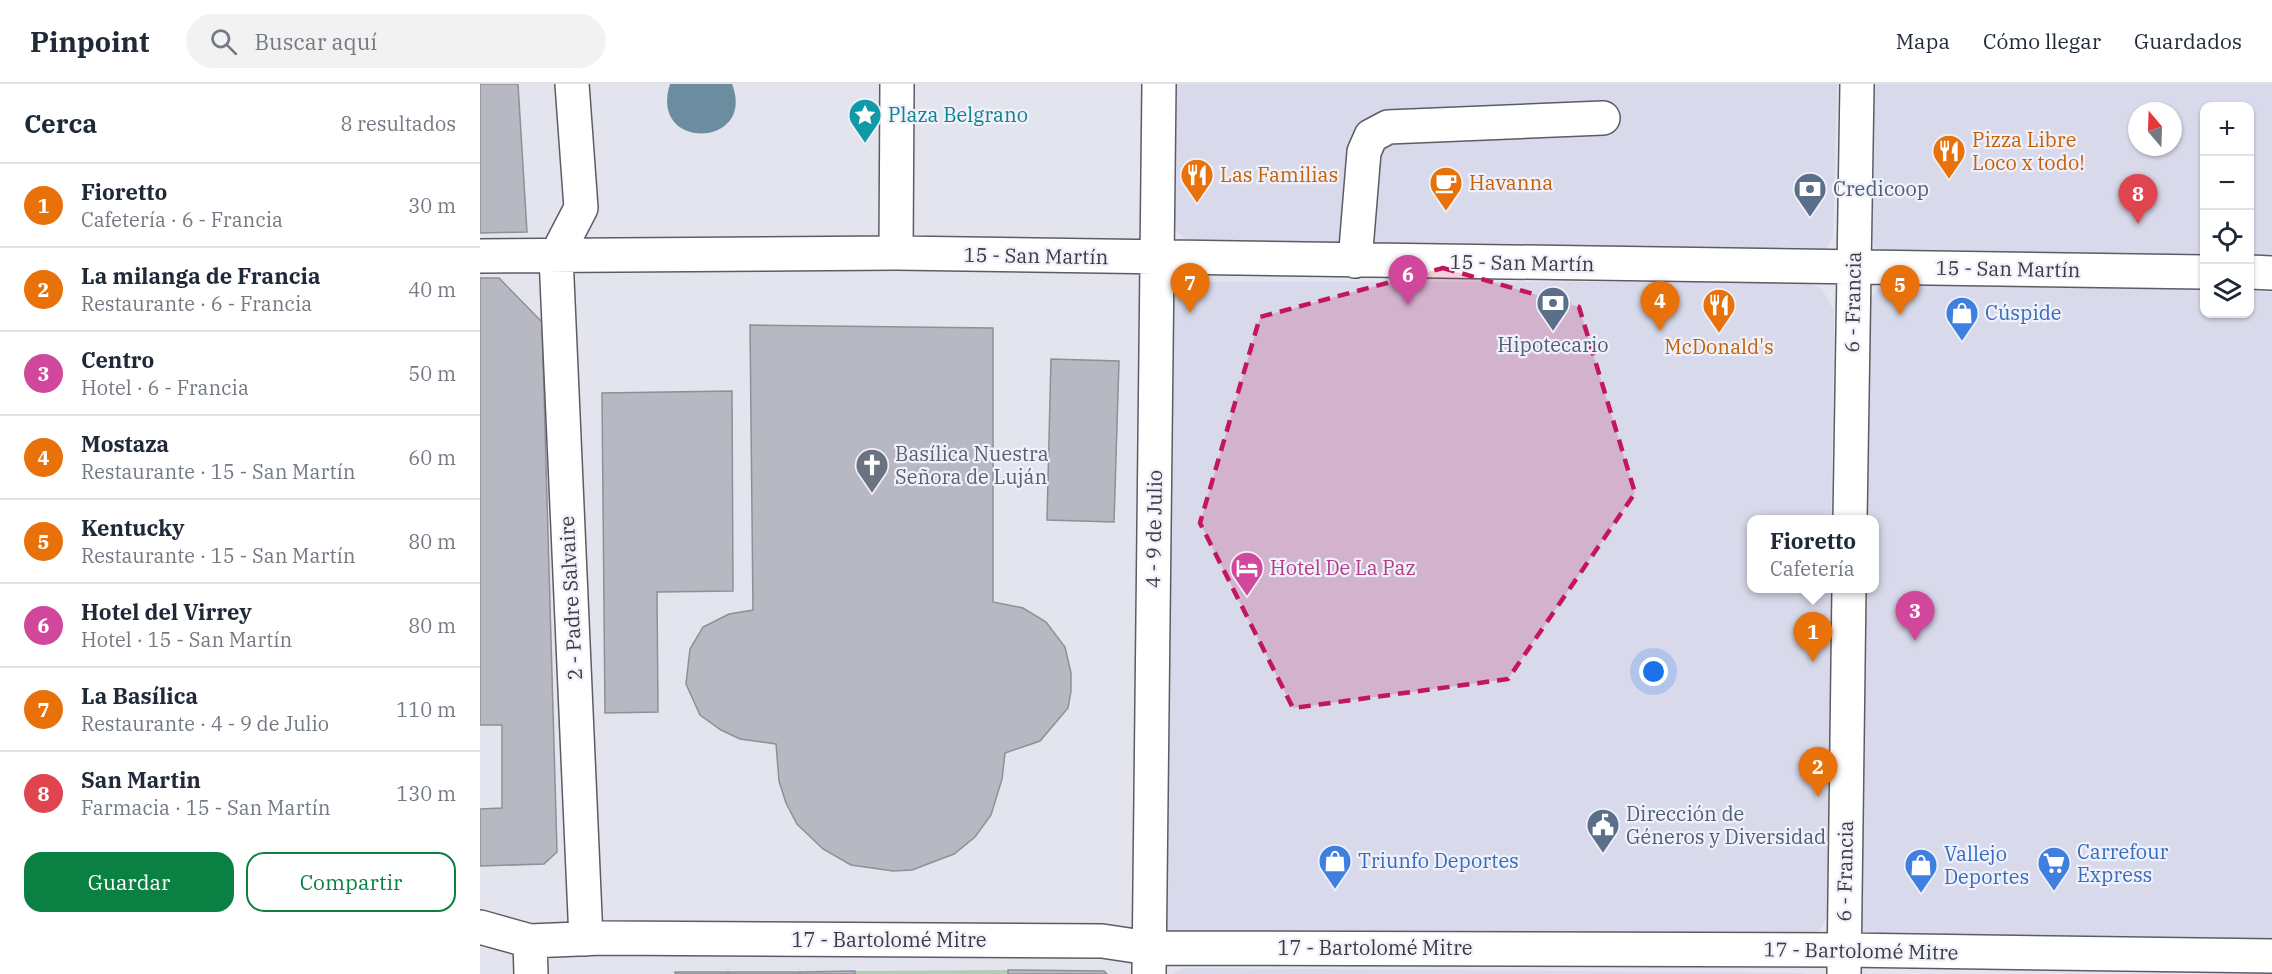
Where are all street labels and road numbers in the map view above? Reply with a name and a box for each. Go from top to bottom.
street label: 15 - San Martín [963,241,1109,270]
street label: 15 - San Martín [1449,248,1595,277]
street label: 6 - Francia [1838,251,1867,353]
street label: 15 - San Martín [1935,254,2081,283]
street label: 4 - 9 de Julio [1139,470,1168,588]
street label: 2 - Padre Salvaire [553,515,588,681]
street label: 6 - Francia [1830,820,1859,922]
street label: 17 - Bartolomé Mitre [792,926,986,953]
street label: 17 - Bartolomé Mitre [1278,934,1472,961]
street label: 17 - Bartolomé Mitre [1763,935,1959,966]

